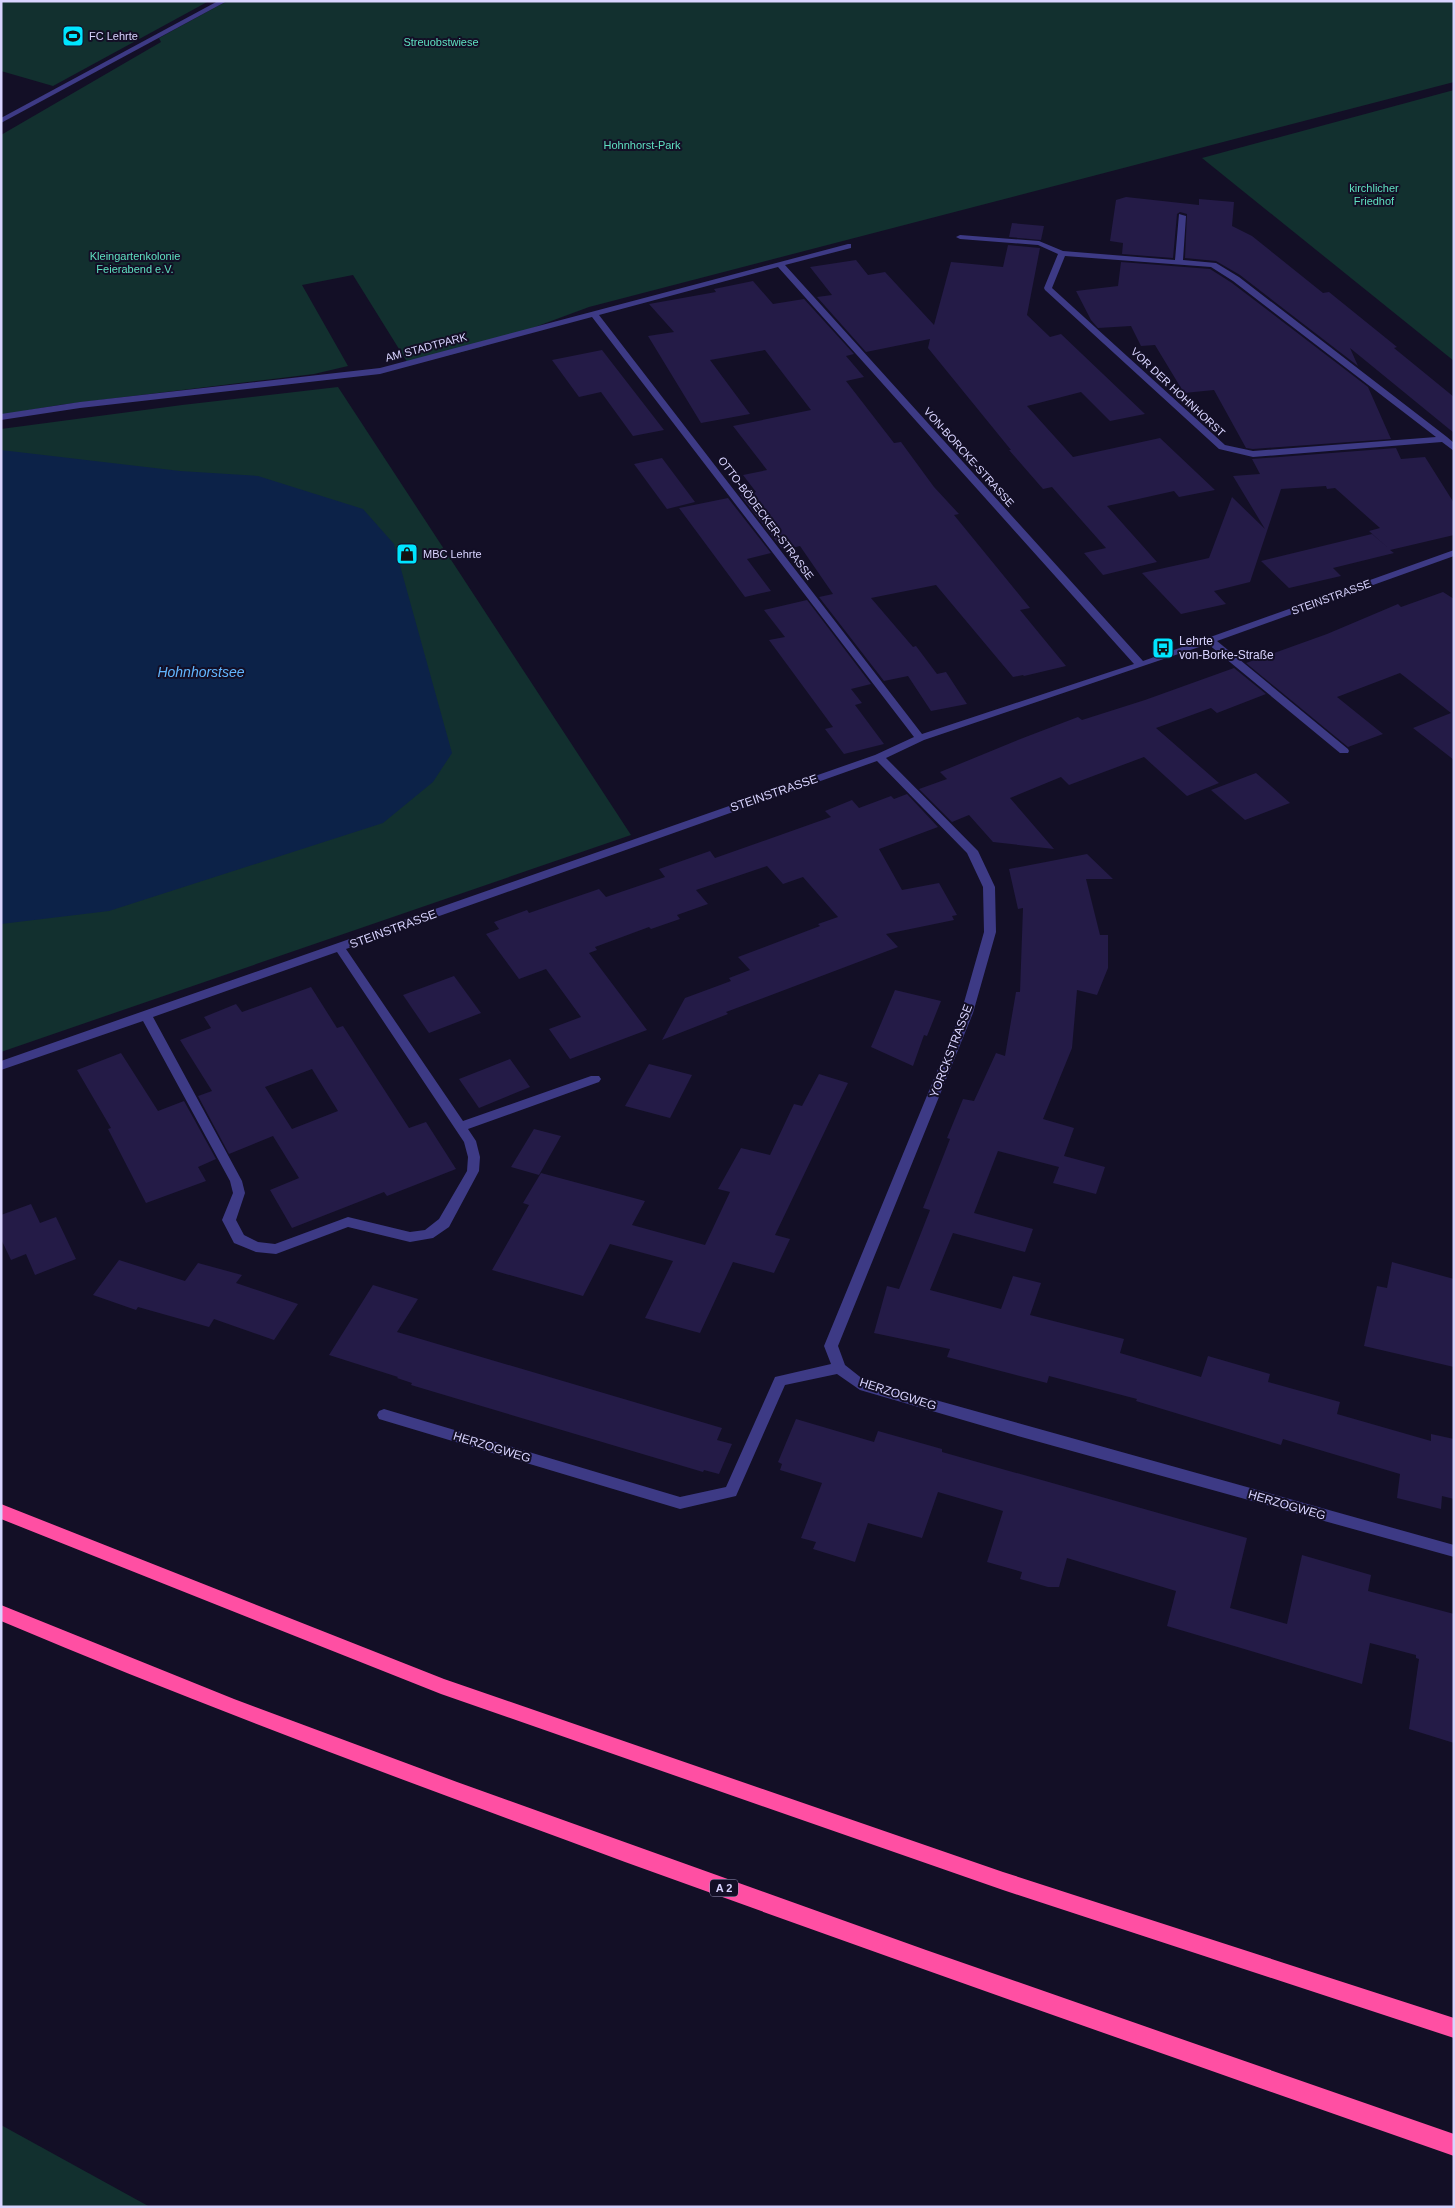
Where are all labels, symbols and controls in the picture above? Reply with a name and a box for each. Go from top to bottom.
sports icon: FC Lehrte [61,24,85,48]
place label: FC Lehrte [89,30,138,42]
park label: Streuobstwiese [403,36,479,48]
park label: Hohnhorst-Park [603,139,681,151]
park label: kirchlicher Friedhof [1349,182,1399,207]
park label: Kleingartenkolonie Feierabend e.V. [90,250,180,275]
street label: AM STADTPARK [384,330,469,364]
street label: VOR DER HOHNHORST [1129,345,1228,439]
street label: VON-BORCKE-STRASSE [921,405,1017,509]
street label: OTTO-BÖDECKER-STRASSE [716,454,816,582]
shop icon: MBC Lehrte [395,542,419,566]
place label: MBC Lehrte [423,548,482,560]
street label: STEINSTRASSE [1290,577,1372,617]
place label: Lehrte von-Borke-Straße [1179,634,1274,662]
bus stop icon: Lehrte von-Borke-Straße [1151,636,1175,660]
water label: Hohnhorstsee [157,664,245,680]
street label: STEINSTRASSE [729,772,819,814]
street label: STEINSTRASSE [348,907,438,951]
street label: YORCKSTRASSE [927,1002,975,1100]
street label: HERZOGWEG [858,1375,938,1413]
street label: HERZOGWEG [452,1429,532,1465]
street label: HERZOGWEG [1247,1487,1327,1523]
road number: A 2 [710,1880,738,1896]

